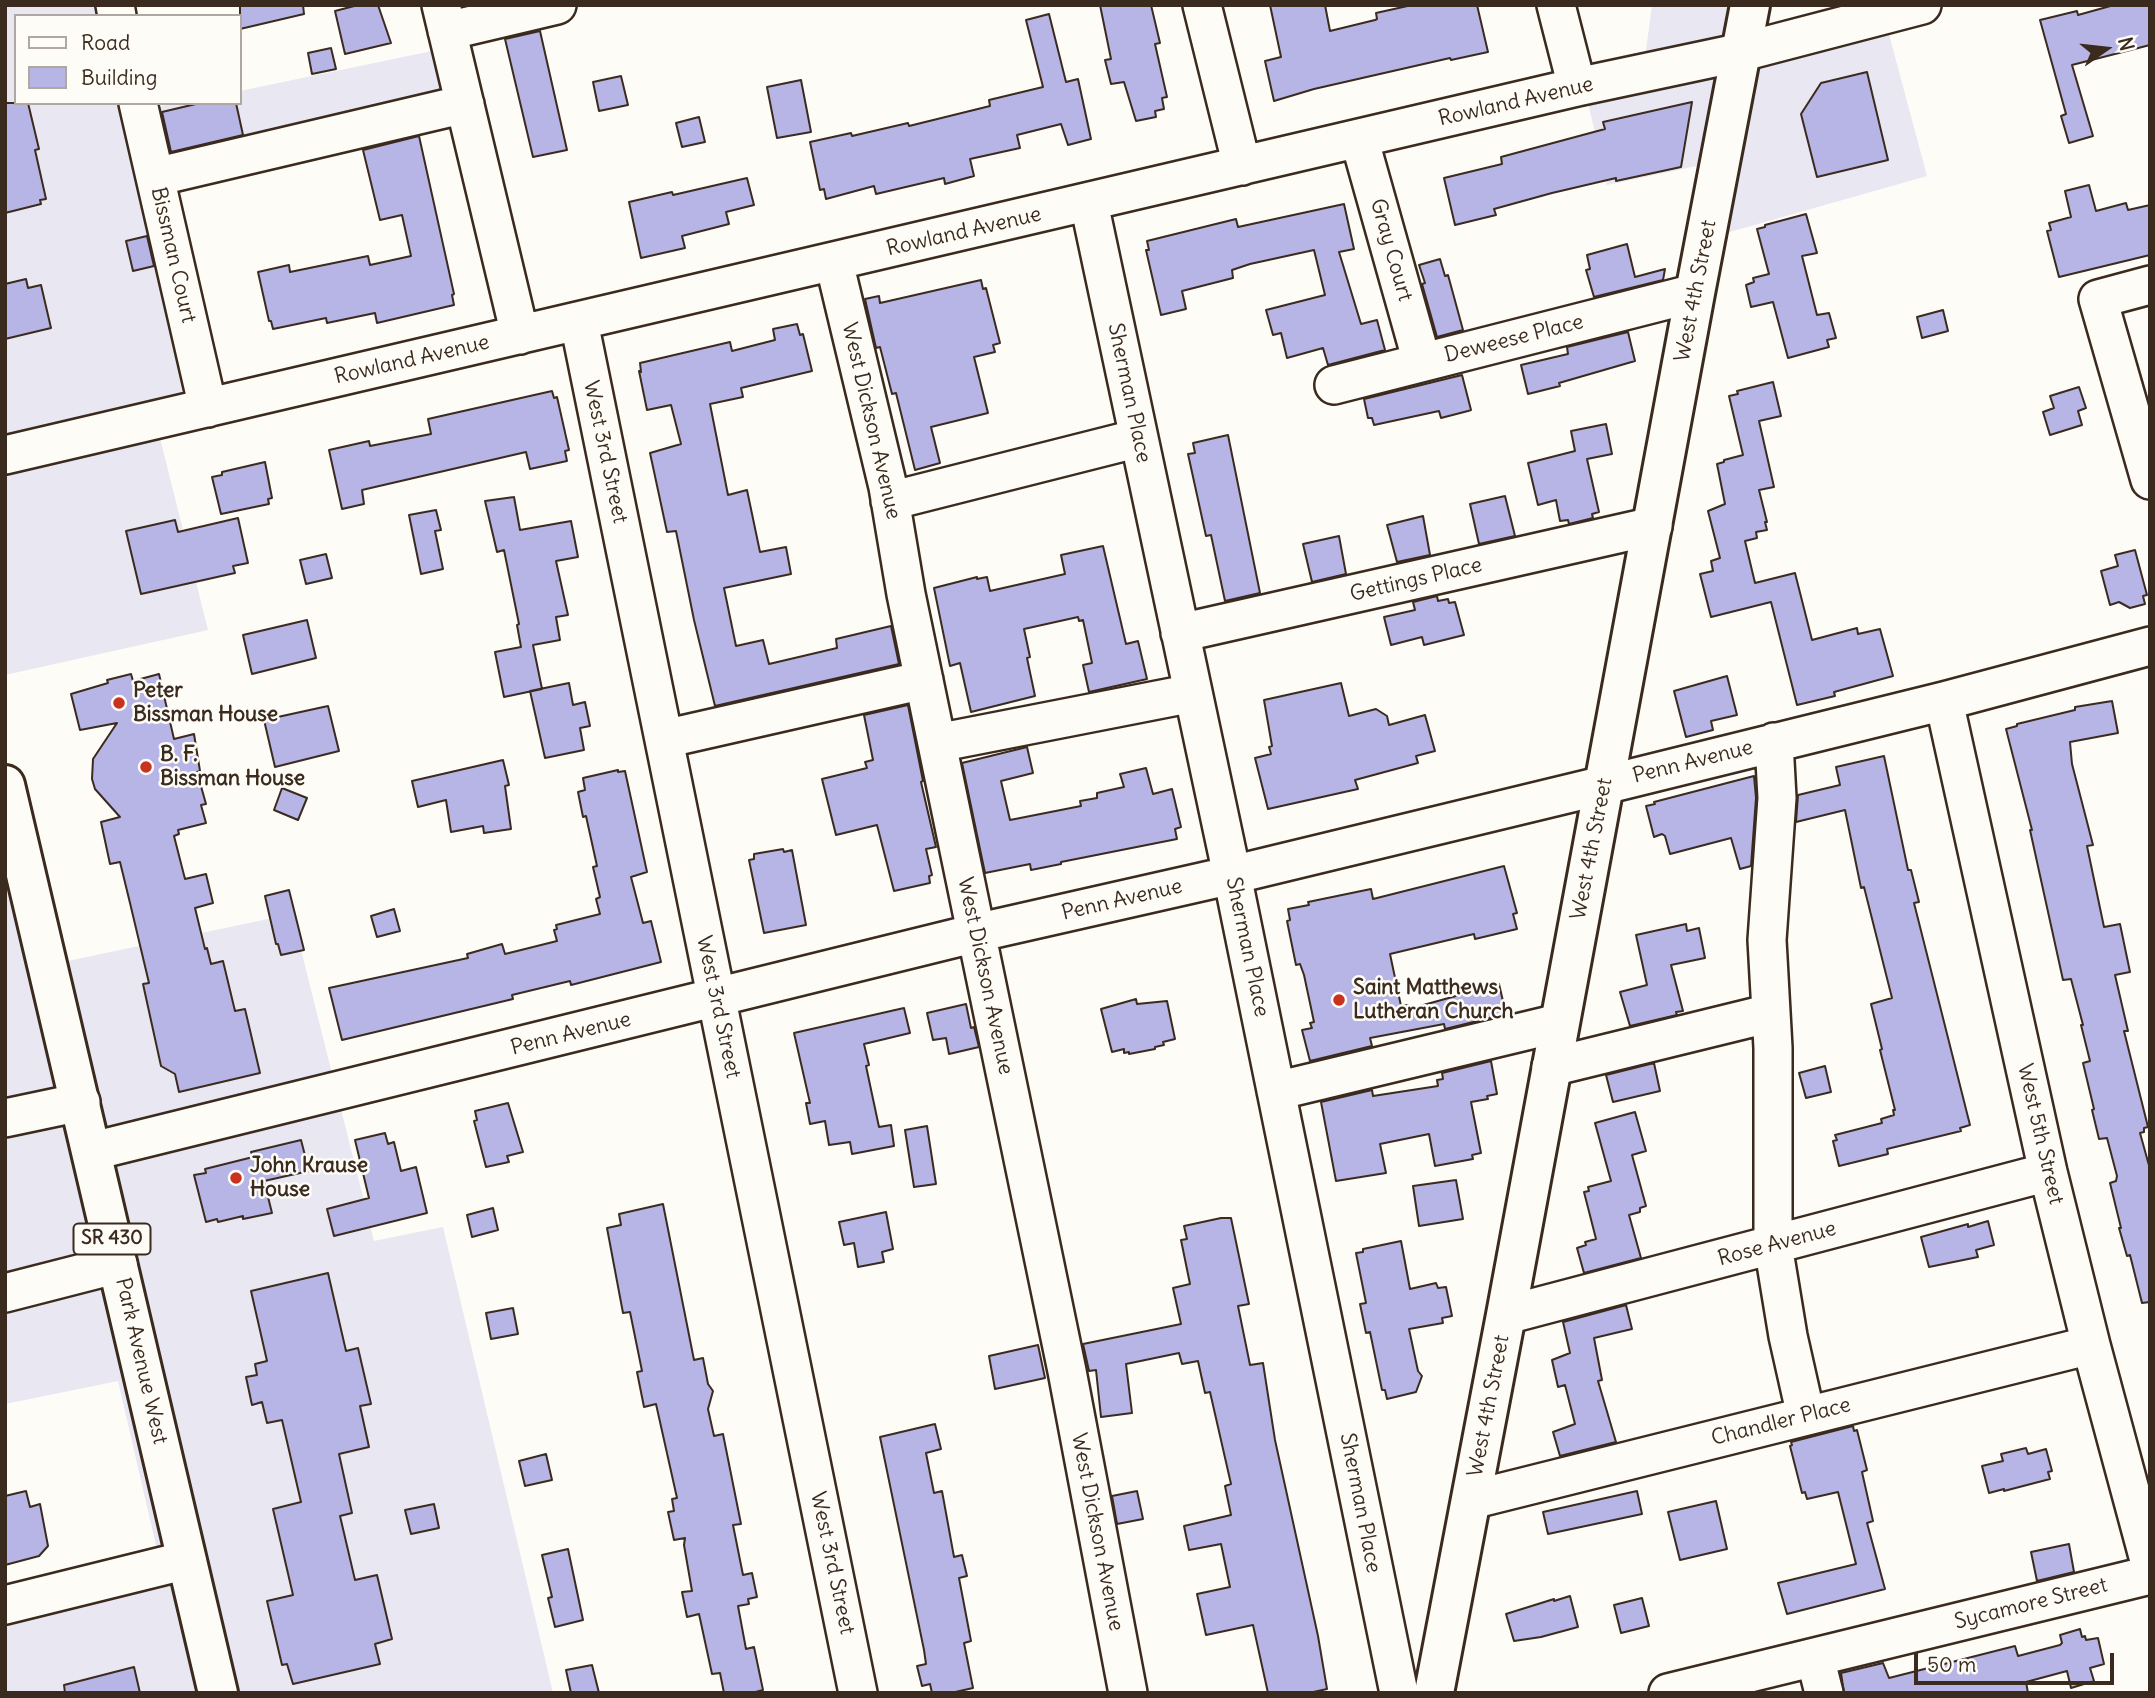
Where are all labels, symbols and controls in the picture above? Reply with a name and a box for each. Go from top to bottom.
legend [14,14,242,105]
north arrow [2071,14,2141,84]
text: Road [81,29,130,56]
text: N [2113,35,2140,53]
text: Building [81,64,157,91]
street label: Rowland Avenue [1436,72,1596,132]
street label: Bissman Court [145,185,201,325]
street label: Gray Court [1364,196,1418,304]
street label: Rowland Avenue [884,202,1044,262]
street label: West 4th Street [1670,218,1722,364]
street label: Deweese Place [1442,310,1586,368]
street label: West Dickson Avenue [836,320,906,522]
street label: Sherman Place [1102,321,1156,465]
street label: Rowland Avenue [332,330,492,390]
street label: West 3rd Street [578,379,632,525]
street label: Gettings Place [1348,553,1484,607]
place label: Peter Bissman House [133,678,278,728]
marker: Peter Bissman House [111,695,127,711]
street label: Penn Avenue [1630,735,1756,789]
place label: B. F. Bissman House [160,742,305,792]
marker: B. F. Bissman House [138,759,154,775]
street label: West 4th Street [1566,776,1618,922]
street label: Penn Avenue [1059,874,1185,926]
street label: West Dickson Avenue [952,875,1018,1077]
street label: Sherman Place [1220,875,1274,1019]
street label: West 3rd Street [691,934,745,1080]
place label: Saint Matthews Lutheran Church [1353,975,1514,1025]
marker: Saint Matthews Lutheran Church [1331,992,1347,1008]
street label: Penn Avenue [508,1007,634,1061]
street label: West 5th Street [2012,1061,2068,1207]
place label: John Krause House [250,1153,368,1203]
marker: John Krause House [228,1170,244,1186]
street label: Rose Avenue [1715,1216,1839,1272]
road number: SR 430 [74,1224,150,1254]
street label: Park Avenue West [110,1275,172,1447]
street label: West 4th Street [1463,1333,1515,1479]
street label: Chandler Place [1709,1392,1853,1452]
street label: West Dickson Avenue [1065,1431,1129,1633]
street label: Sherman Place [1334,1431,1386,1575]
street label: West 3rd Street [805,1490,859,1636]
street label: Sycamore Street [1952,1573,2110,1635]
scale bar [1917,1638,2116,1682]
text: 50 m [1927,1651,1976,1678]

